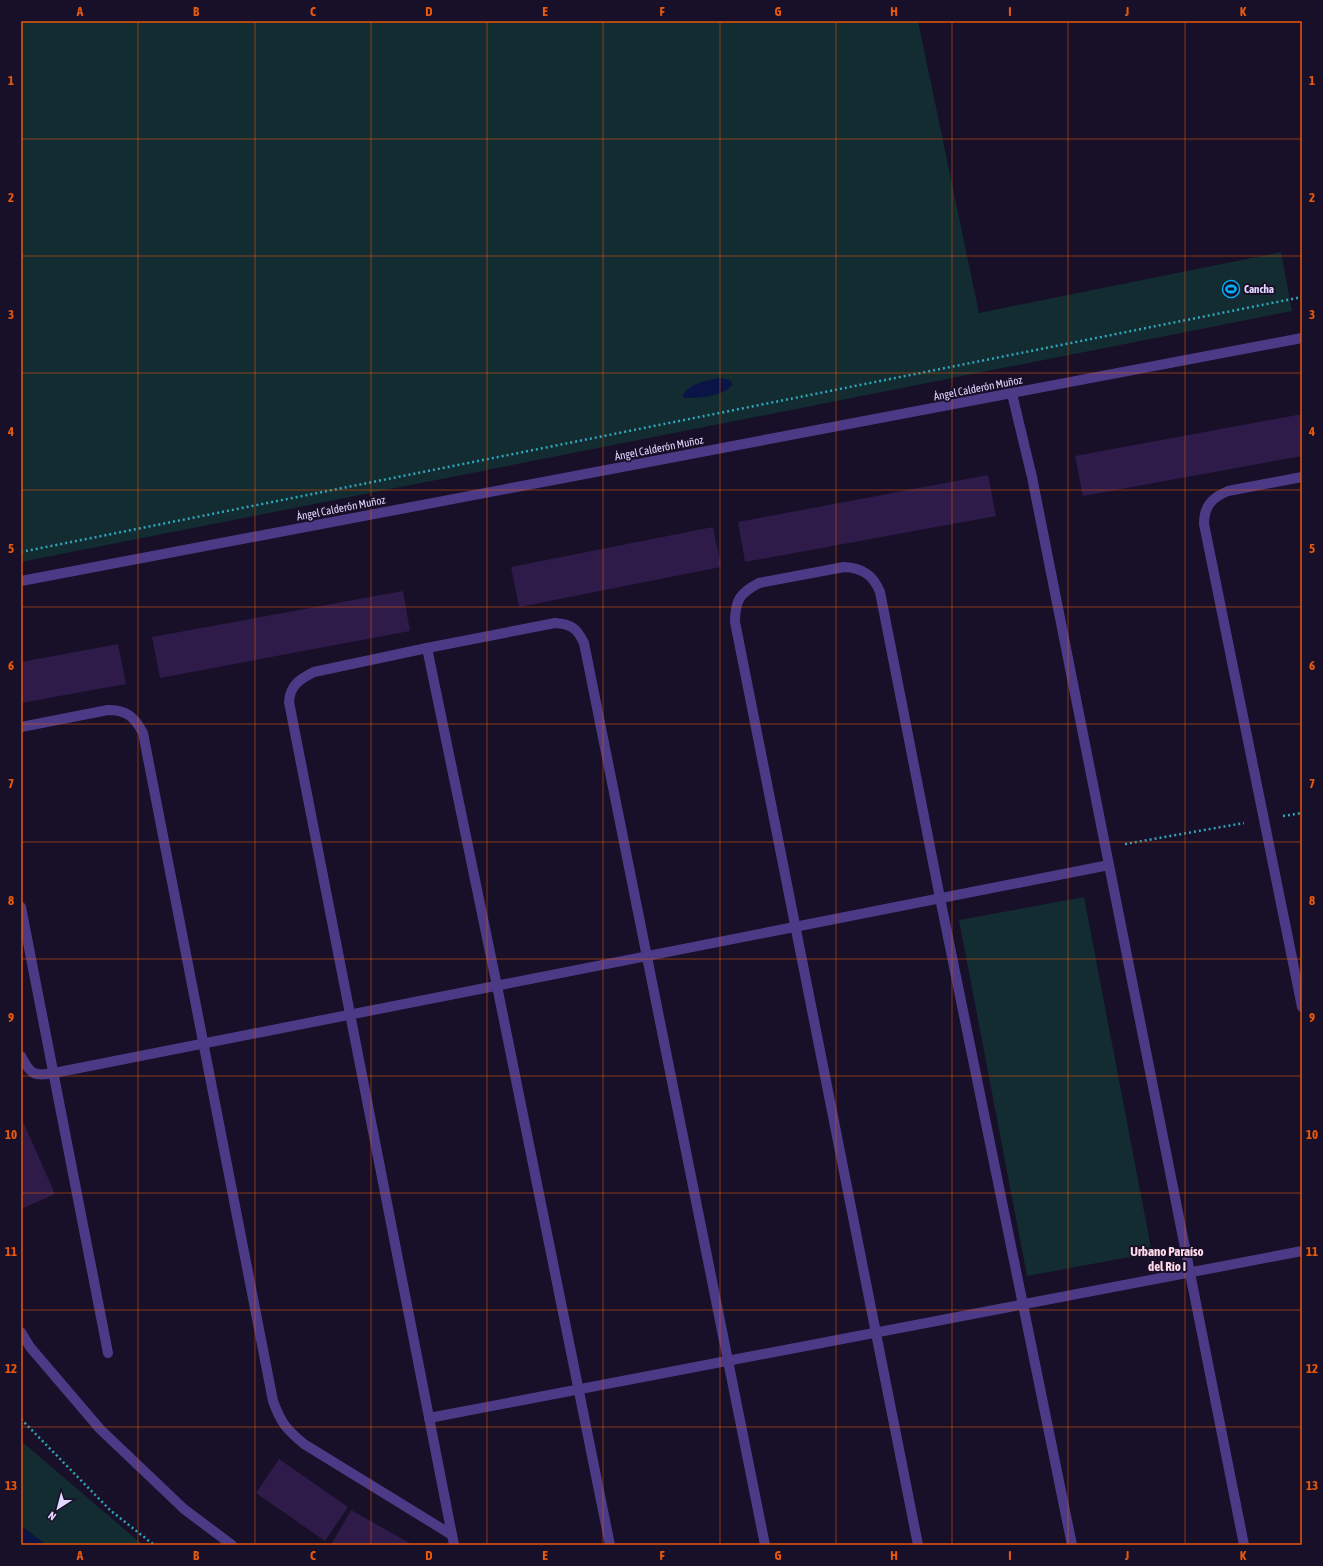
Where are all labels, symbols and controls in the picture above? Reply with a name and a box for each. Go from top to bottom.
text: A [76,4,84,19]
text: B [193,4,200,19]
text: C [310,4,316,19]
text: D [425,4,433,19]
text: E [542,4,548,19]
text: F [659,4,665,19]
text: G [775,4,782,19]
text: H [890,4,898,19]
text: I [1008,4,1012,19]
text: J [1124,4,1129,19]
text: K [1240,4,1247,19]
text: 1 [8,73,14,88]
text: 1 [1309,73,1315,88]
text: 2 [8,190,14,205]
text: 2 [1309,190,1315,205]
sports icon: Cancha [1221,279,1241,299]
place label: Cancha [1244,283,1274,295]
text: 3 [8,307,14,322]
text: 3 [1309,307,1315,322]
street label: Ángel Calderón Muñoz [933,374,1023,402]
text: 4 [7,424,14,439]
text: 4 [1308,424,1315,439]
street label: Ángel Calderón Muñoz [614,434,704,462]
street label: Ángel Calderón Muñoz [296,494,386,522]
text: 5 [8,541,14,556]
text: 5 [1309,541,1315,556]
text: 6 [8,658,14,673]
text: 6 [1309,658,1315,673]
text: 7 [8,776,14,791]
text: 7 [1309,776,1315,791]
text: 8 [8,893,14,908]
text: 8 [1309,893,1315,908]
text: 9 [8,1010,14,1025]
text: 9 [1309,1010,1315,1025]
text: 10 [5,1127,17,1142]
text: 10 [1306,1127,1318,1142]
text: 11 [5,1244,17,1259]
district label: Urbano Paraíso del Río I [1130,1244,1204,1274]
text: 11 [1306,1244,1318,1259]
text: 12 [5,1361,17,1376]
text: 12 [1306,1361,1318,1376]
text: 13 [5,1478,17,1493]
text: 13 [1306,1478,1318,1493]
north arrow [38,1488,78,1528]
text: N [46,1509,58,1523]
text: A [76,1548,84,1563]
text: B [193,1548,200,1563]
text: C [310,1548,316,1563]
text: D [425,1548,433,1563]
text: E [542,1548,548,1563]
text: F [659,1548,665,1563]
text: G [775,1548,782,1563]
text: H [890,1548,898,1563]
text: I [1008,1548,1012,1563]
text: J [1124,1548,1129,1563]
text: K [1240,1548,1247,1563]

